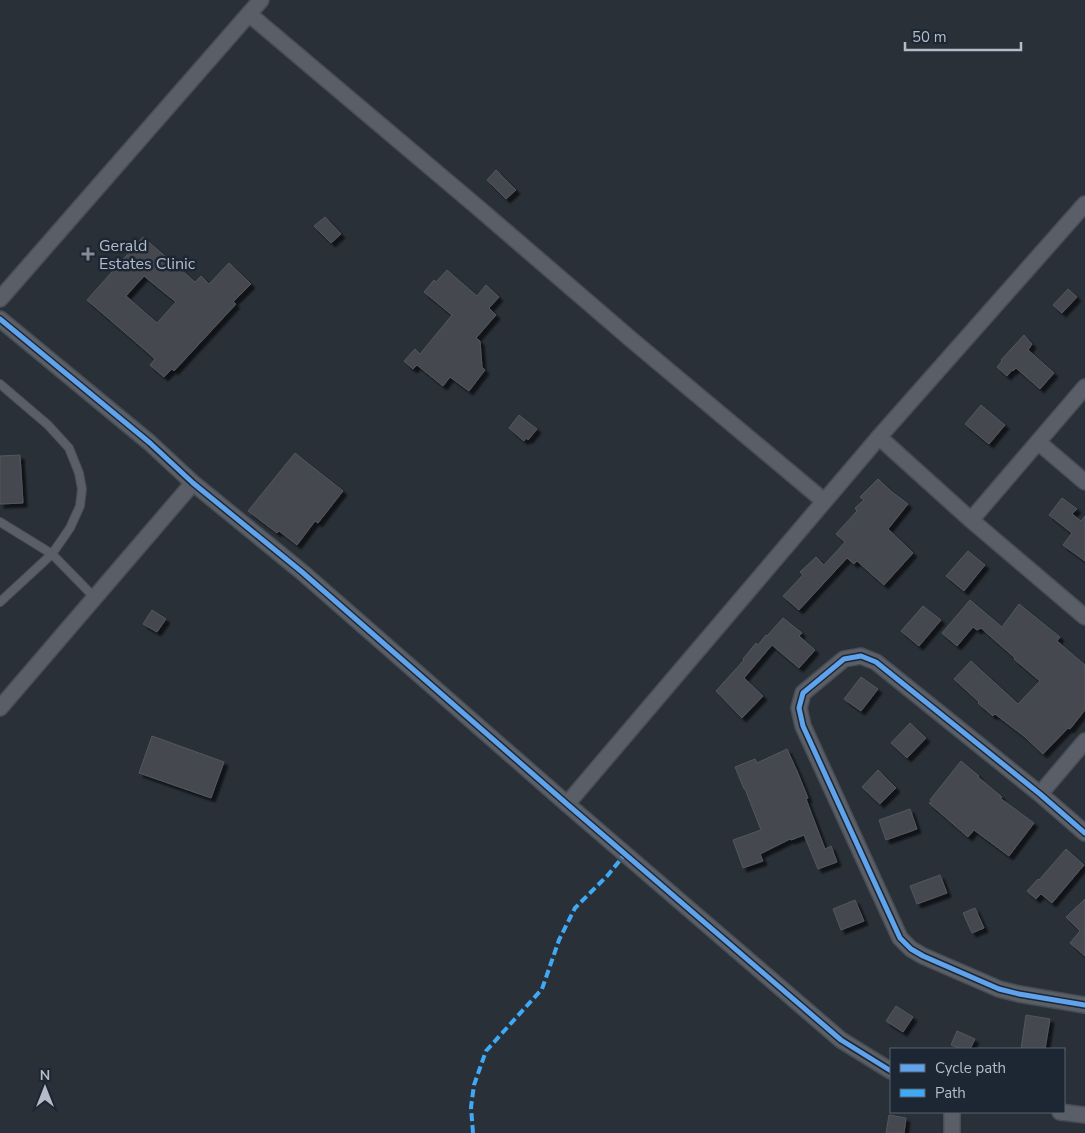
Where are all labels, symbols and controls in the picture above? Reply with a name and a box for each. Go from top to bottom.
scale bar [905,20,1021,52]
text: 50 m [912,27,947,47]
place label: Gerald Estates Clinic [99,235,196,275]
marker: Gerald Estates Clinic [81,247,95,261]
legend [890,1048,1065,1113]
text: Cycle path [935,1058,1006,1078]
north arrow [20,1063,70,1113]
text: N [40,1066,50,1085]
text: Path [935,1083,966,1103]

